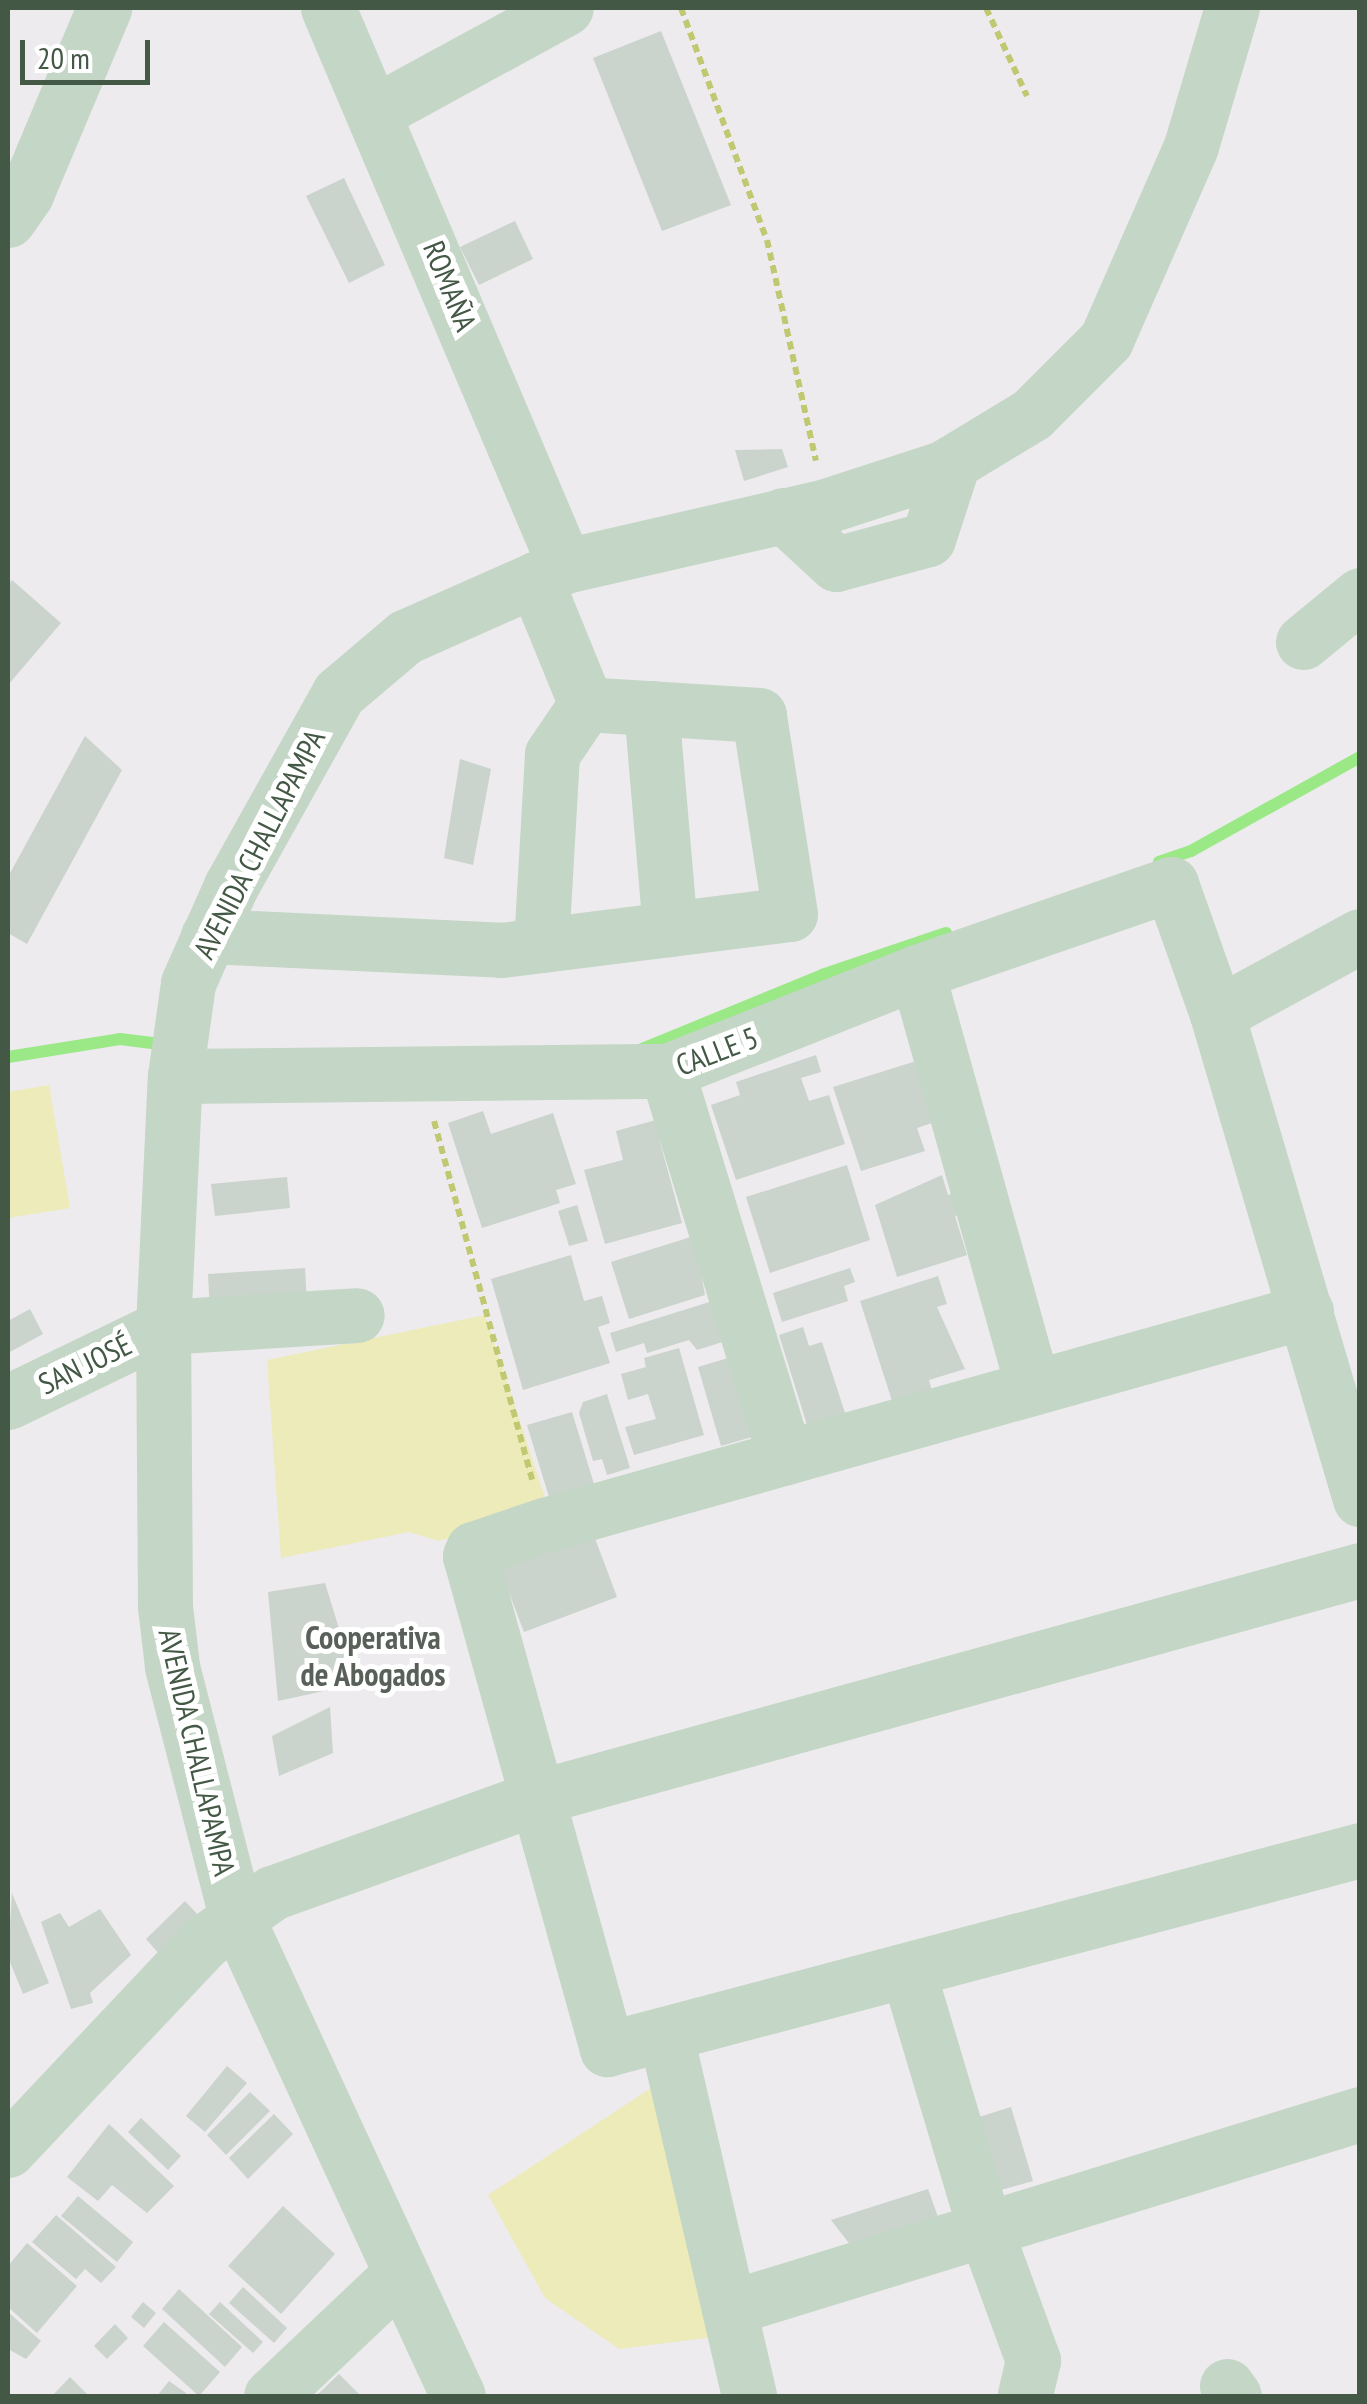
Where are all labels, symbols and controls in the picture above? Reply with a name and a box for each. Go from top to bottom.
scale bar [25,20,155,82]
text: 20 m [37,38,90,77]
street label: ROMAÑA [416,236,484,336]
street label: AVENIDA CHALLAPAMPA [185,723,333,965]
street label: CALLE 5 [671,1019,763,1083]
street label: SAN JOSÉ [33,1326,137,1402]
district label: Cooperativa de Abogados [300,1619,446,1694]
street label: AVENIDA CHALLAPAMPA [151,1625,243,1879]

